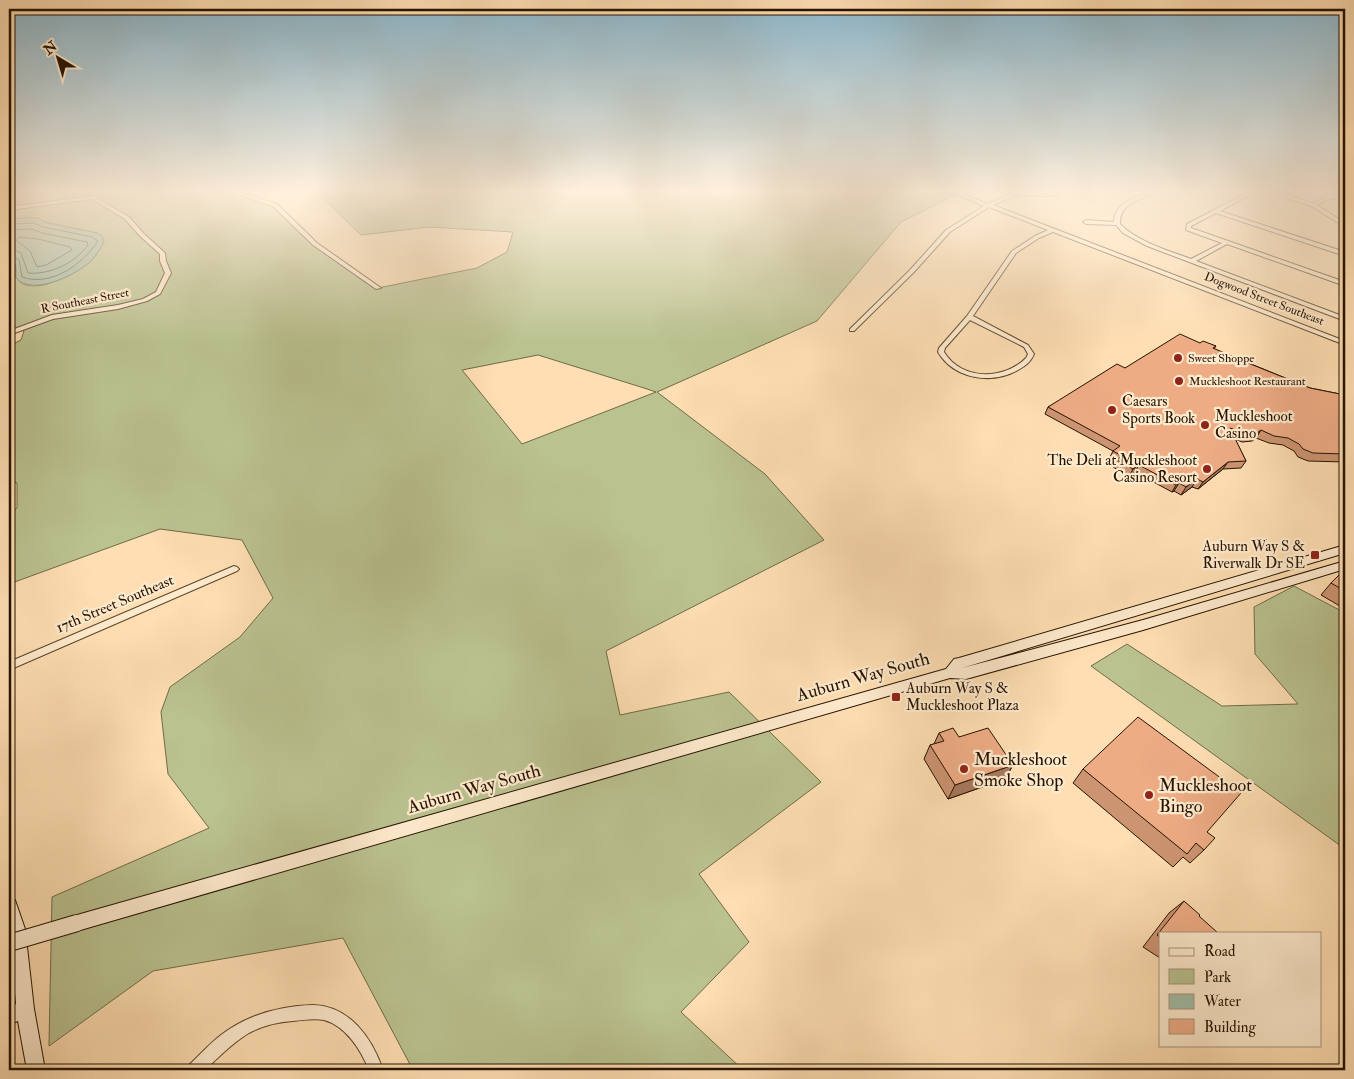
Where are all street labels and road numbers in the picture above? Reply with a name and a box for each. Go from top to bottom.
street label: Dogwood Street Southeast [1202,269,1326,329]
street label: R Southeast Street [40,285,130,317]
street label: 17th Street Southeast [53,571,177,637]
street label: Auburn Way South [793,647,933,707]
street label: Auburn Way South [404,759,544,819]

